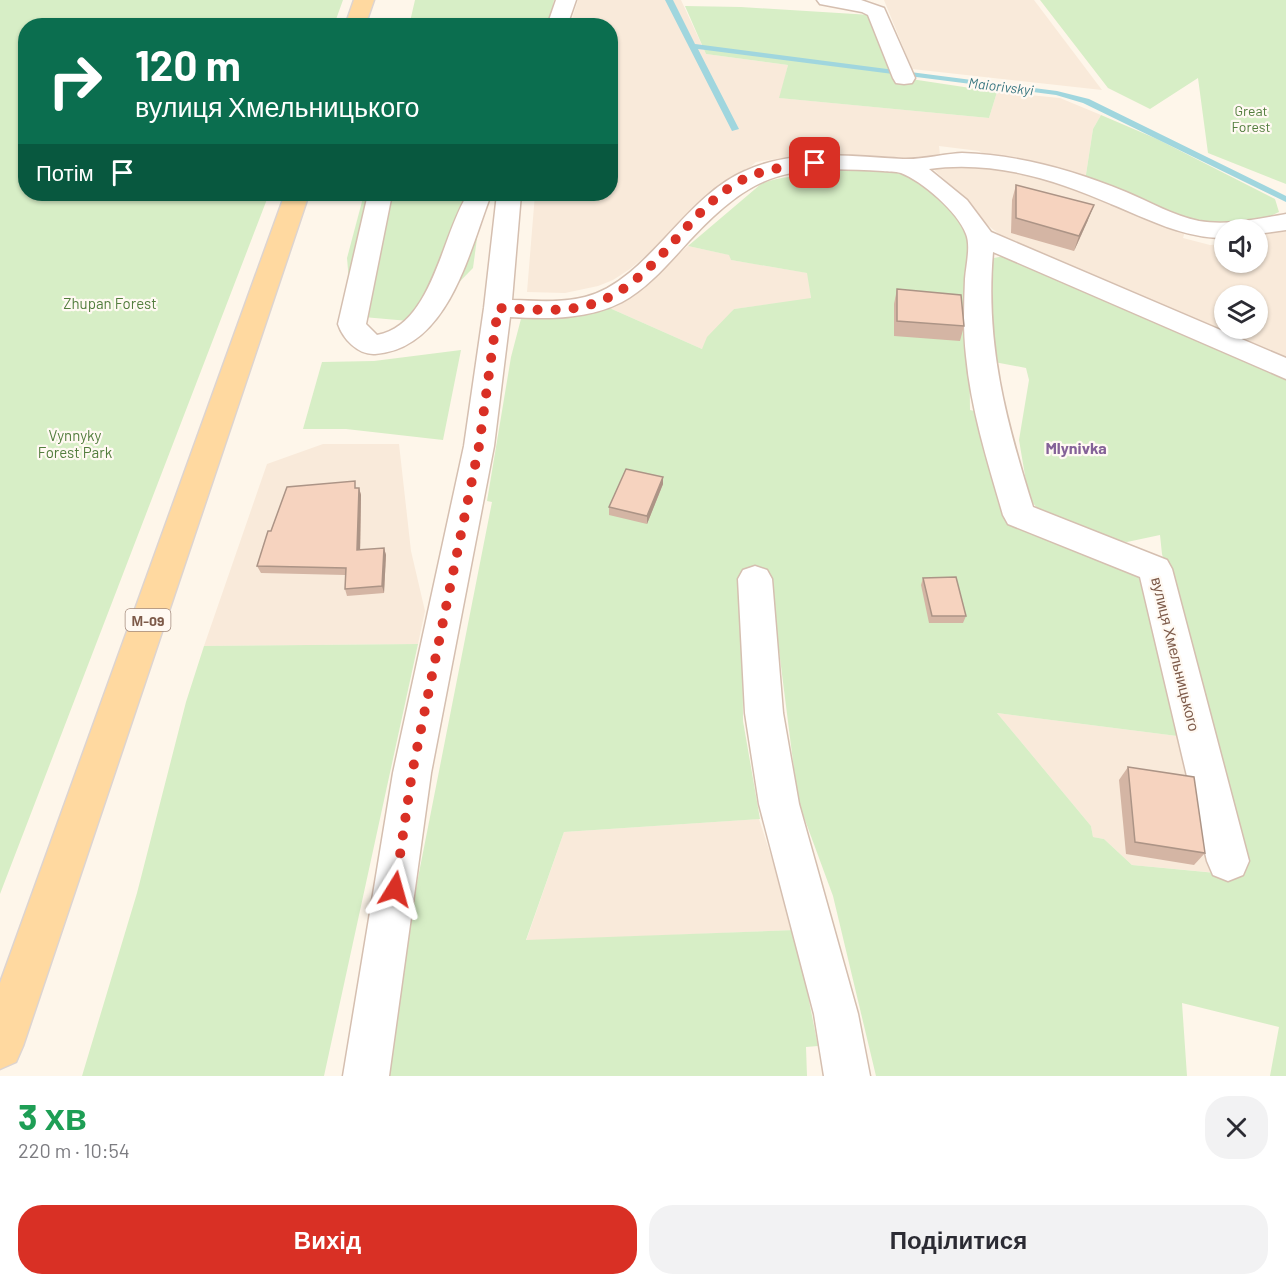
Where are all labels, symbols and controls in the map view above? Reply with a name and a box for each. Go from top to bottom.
text: 120 m [135,39,241,89]
icon: right [36,42,114,120]
water label: Maiorivskyi [967,74,1035,98]
text: вулиця Хмельницького [135,90,419,122]
park label: Great Forest [1231,102,1271,135]
pin [789,137,840,188]
icon: arrive [798,146,831,179]
icon: arrive [106,156,139,189]
text: Потім [36,159,94,185]
map controls [1214,219,1268,339]
button: sound [1214,219,1268,273]
button: layers [1214,285,1268,339]
park label: Zhupan Forest [63,294,157,312]
park label: Vynnyky Forest Park [38,426,113,461]
district label: Mlynivka [1045,438,1107,457]
street label: вулиця Хмельницького [1148,575,1204,733]
road number: М-09 [126,609,170,631]
position arrow [363,857,427,921]
text: 3 хв [18,1094,87,1137]
button: close [1205,1096,1268,1159]
text: 220 m · 10:54 [18,1138,130,1162]
button: Вихід [18,1205,637,1274]
button: Поділитися [649,1205,1268,1274]

